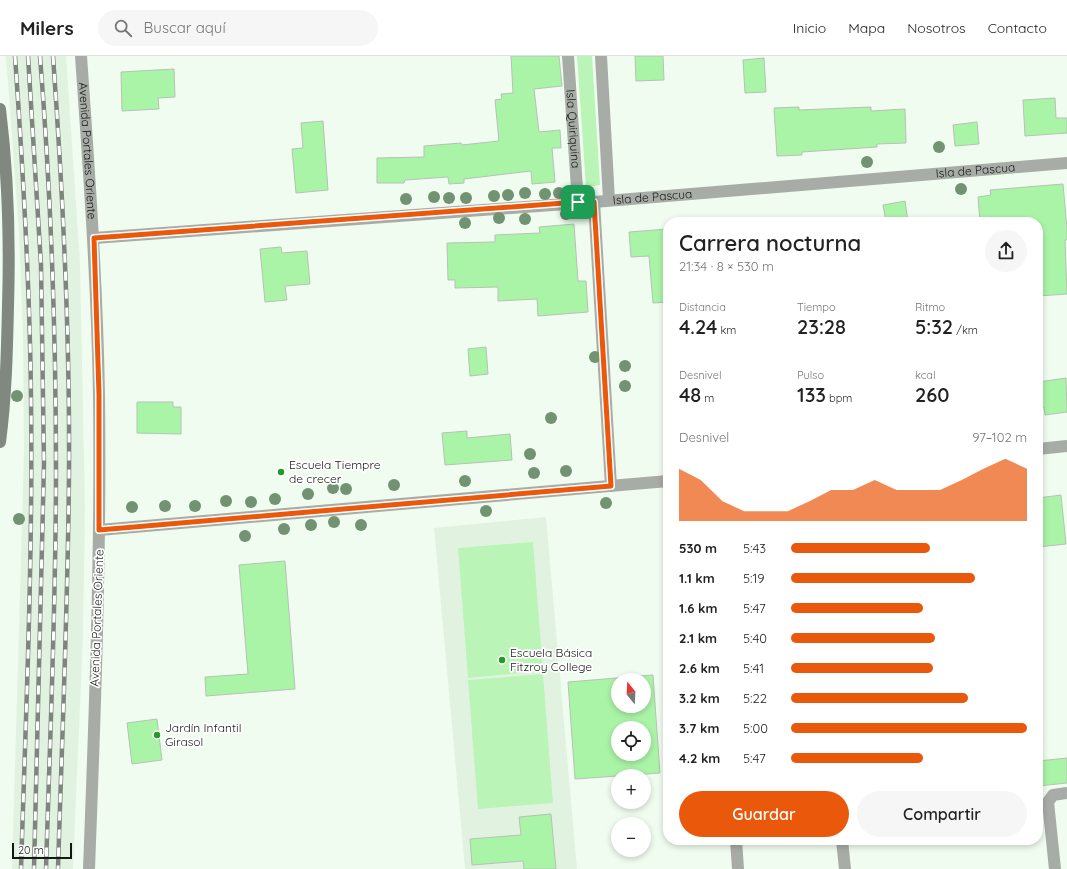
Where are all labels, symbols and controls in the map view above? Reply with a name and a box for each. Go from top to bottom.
search box [98,10,378,46]
text: Milers [20,16,74,40]
icon: search [112,17,134,39]
text: Buscar aquí [144,18,226,37]
text: Inicio [793,19,826,37]
text: Mapa [848,19,885,37]
text: Nosotros [907,19,966,37]
text: Contacto [988,19,1047,37]
street label: Avenida Portales Oriente [76,82,100,220]
street label: Isla Quiriquina [563,89,584,169]
street label: Isla de Pascua [935,159,1016,181]
pin [561,185,595,219]
street label: Isla de Pascua [612,186,693,207]
icon: arrive [567,191,589,213]
text: Carrera nocturna [679,229,861,257]
button: share [985,230,1027,272]
text: 21:34 · 8 × 530 m [679,258,774,274]
text: Distancia [679,300,726,314]
text: Tiempo [797,300,836,314]
text: Ritmo [915,300,945,314]
text: 4.24 [679,314,717,339]
text: 23:28 [797,314,846,339]
text: 5:32 [915,314,953,339]
text: km [717,323,736,337]
text: /km [953,323,978,337]
text: Desnivel [679,368,722,382]
text: Pulso [797,368,824,382]
text: kcal [915,368,936,382]
text: 48 [679,382,701,407]
text: 133 [797,382,826,407]
text: 260 [915,382,949,407]
text: m [701,391,714,405]
text: bpm [826,391,852,405]
text: Desnivel [679,429,729,445]
text: 97–102 m [972,429,1027,445]
place label: Escuela Tiempre de crecer [289,457,381,486]
marker: Escuela Tiempre de crecer [276,467,286,477]
text: 530 m [679,540,717,556]
text: 5:43 [743,540,766,556]
street label: Avenida Portales Oriente [87,549,106,687]
text: 1.1 km [679,570,715,586]
text: 5:19 [743,570,765,586]
text: 1.6 km [679,600,718,616]
text: 5:47 [743,600,766,616]
text: 2.1 km [679,630,717,646]
text: 5:40 [743,630,767,646]
place label: Escuela Básica Fitzroy College [510,645,592,674]
marker: Escuela Básica Fitzroy College [497,655,507,665]
text: 2.6 km [679,660,720,676]
text: 5:41 [743,660,764,676]
north arrow [611,673,651,713]
map controls [611,673,651,857]
text: 3.2 km [679,690,720,706]
text: 5:22 [743,690,767,706]
place label: Jardín Infantil Girasol [165,720,241,749]
text: 3.7 km [679,720,719,736]
text: 5:00 [743,720,768,736]
button: locate [611,721,651,761]
marker: Jardín Infantil Girasol [152,730,162,740]
text: 4.2 km [679,750,720,766]
text: 5:47 [743,750,766,766]
button: + [611,769,651,809]
button: Guardar [679,791,849,837]
button: Compartir [857,791,1027,837]
button: − [611,817,651,857]
scale bar [12,841,72,860]
text: 20 m [18,843,44,857]

